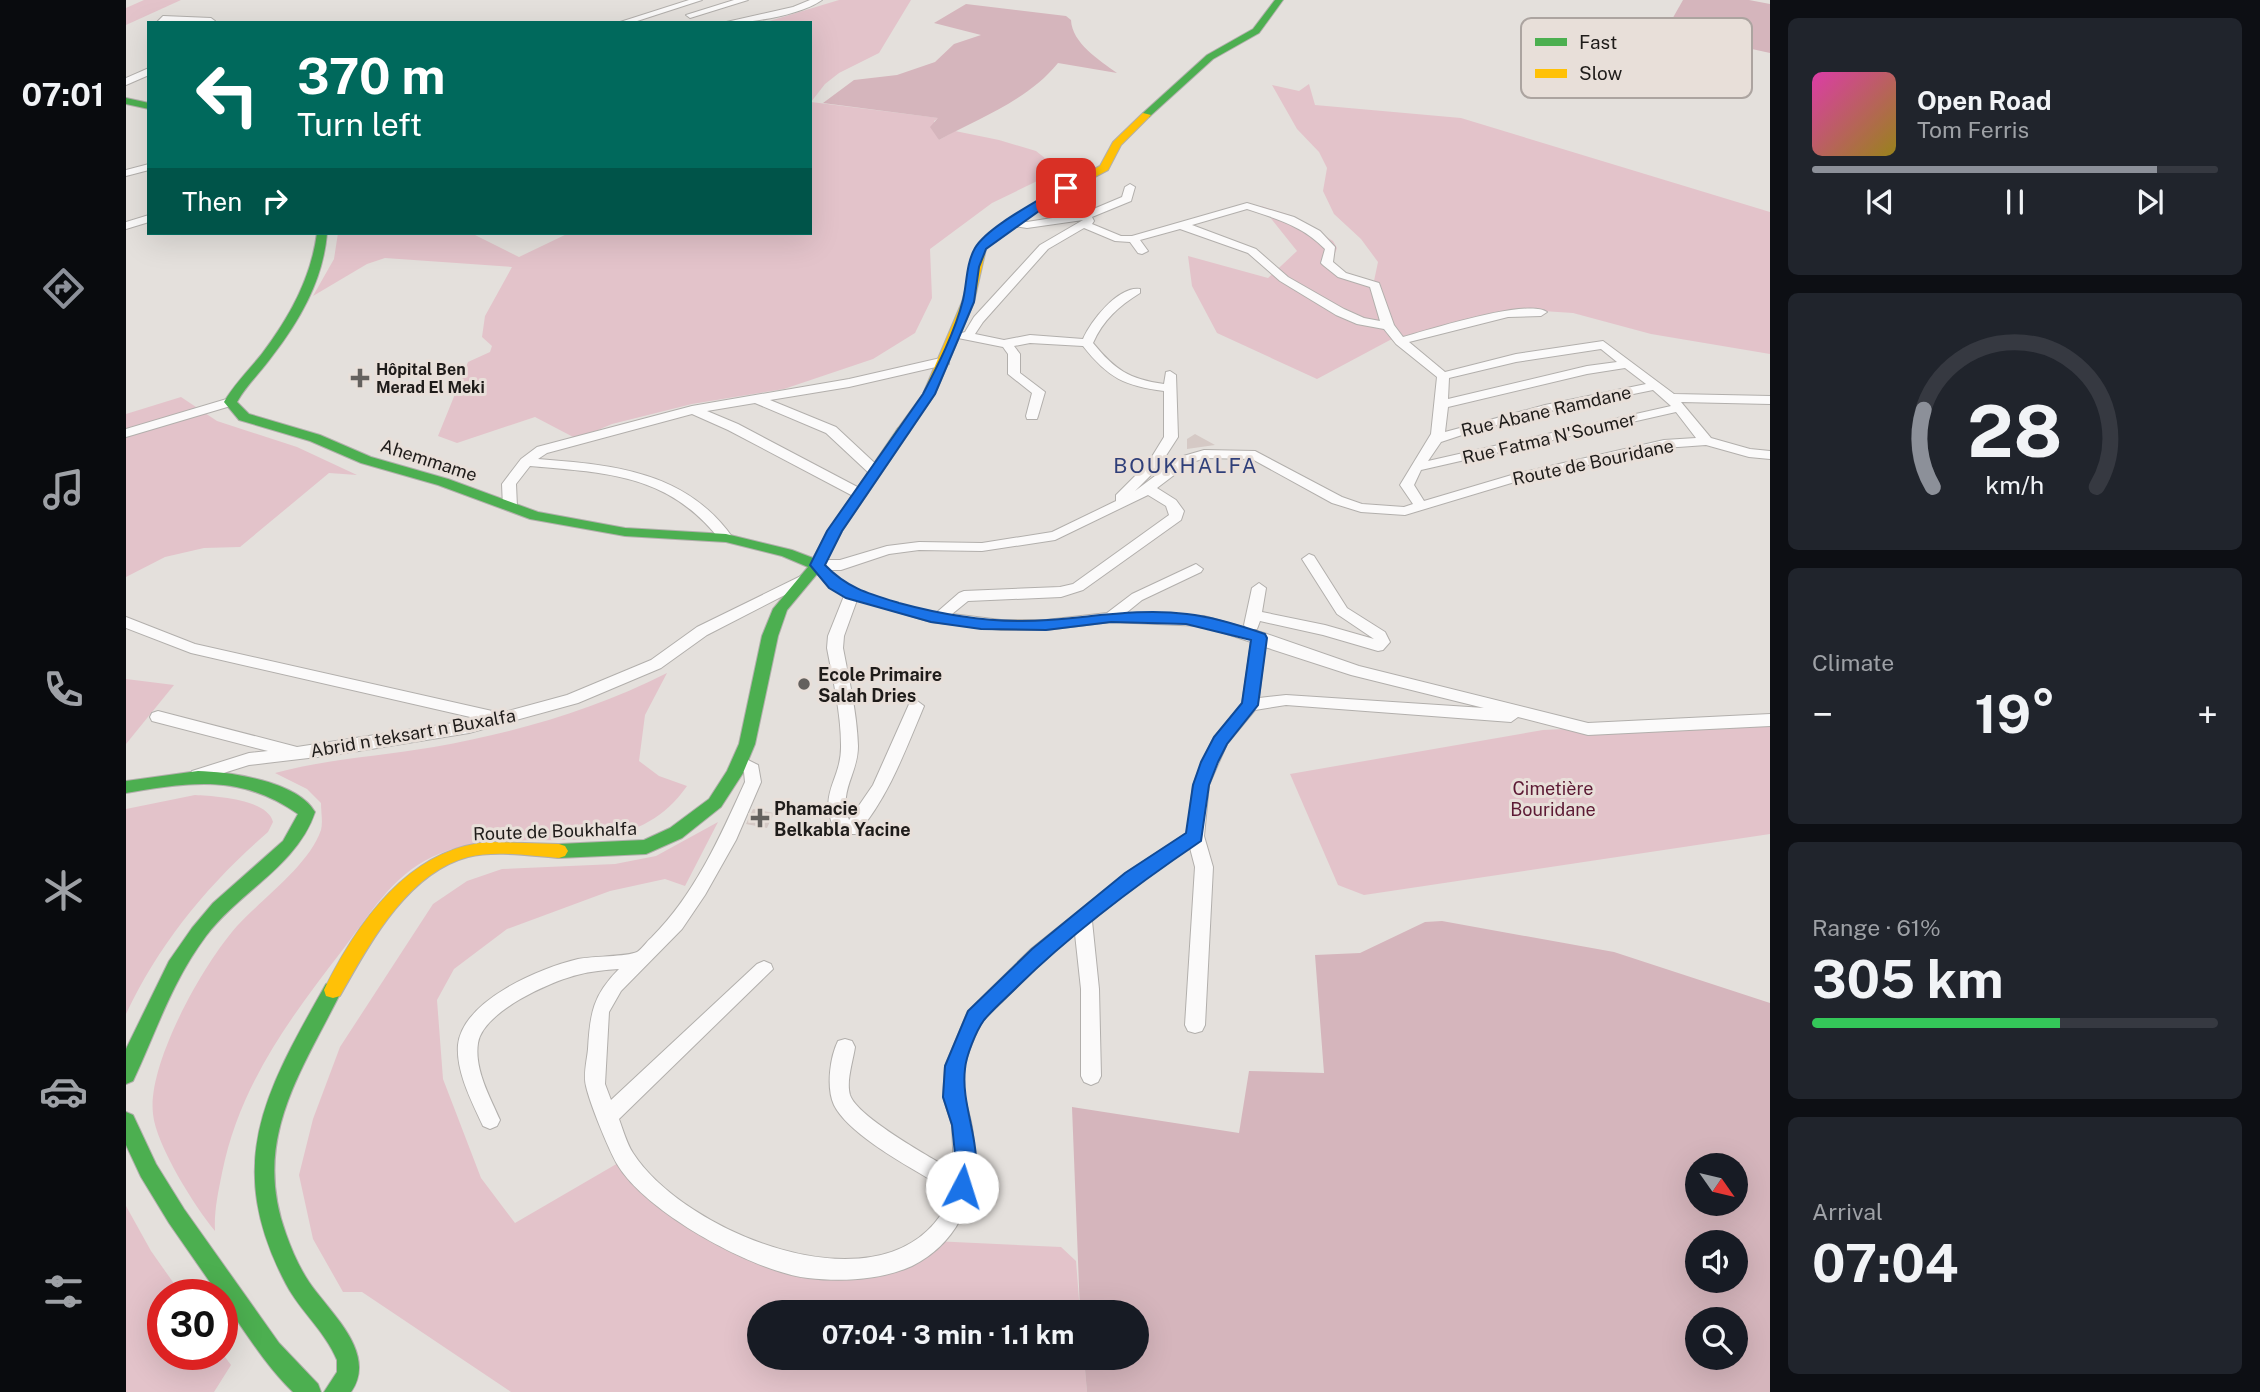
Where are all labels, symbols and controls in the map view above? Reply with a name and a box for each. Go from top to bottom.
legend [1521,18,1752,98]
text: Fast [1579,31,1617,53]
text: 370 m [297,47,446,105]
icon: left [182,49,273,140]
text: Slow [1579,62,1623,84]
text: 07:01 [21,76,105,113]
text: Open Road [1917,85,2052,116]
text: Turn left [297,106,422,143]
text: Tom Ferris [1917,116,2029,143]
pin [1036,158,1096,218]
icon: arrive [1047,169,1085,207]
icon: right [256,182,294,220]
icon: previous [1861,183,1899,221]
icon: pause [1996,183,2034,221]
icon: next [2131,183,2169,221]
text: Then [182,186,242,217]
icon: directions [39,264,88,313]
place label: Hôpital Ben Merad El Meki [376,360,485,397]
marker: Hôpital Ben Merad El Meki [350,368,370,388]
street label: Rue Abane Ramdane [1459,381,1633,441]
text: 28 [1967,389,2063,474]
street label: Rue Fatma N'Soumer [1460,408,1638,468]
street label: Ahemmame [378,435,480,485]
street label: Route de Bouridane [1510,435,1676,489]
district label: BOUKHALFA [1113,453,1259,478]
icon: music [39,465,88,514]
text: km/h [1986,470,2044,500]
text: Climate [1812,649,1894,676]
place label: Ecole Primaire Salah Dries [818,664,942,706]
icon: phone [39,665,88,714]
marker: Ecole Primaire Salah Dries [796,676,812,692]
text: 19° [1974,684,2056,745]
text: − [1812,692,1833,737]
text: + [2197,692,2218,737]
street label: Abrid n teksart n Buxalfa [309,705,517,761]
park label: Cimetière Bouridane [1510,778,1596,820]
place label: Phamacie Belkabla Yacine [774,798,911,840]
marker: Phamacie Belkabla Yacine [752,810,768,826]
street label: Route de Boukhalfa [473,818,637,844]
icon: climate [39,866,88,915]
text: Range · 61% [1812,914,1941,941]
text: 305 km [1812,949,2003,1010]
icon: car [39,1067,88,1116]
position arrow [925,1150,999,1224]
north arrow [1685,1153,1748,1216]
map controls [1685,1153,1748,1370]
text: Arrival [1812,1198,1883,1225]
button: sound [1685,1230,1748,1293]
text: 07:04 [1812,1233,1959,1294]
icon: filters [39,1267,88,1316]
speed limit sign: 30 [147,1279,238,1370]
button: search [1685,1307,1748,1370]
text: 07:04 · 3 min · 1.1 km [822,1319,1074,1350]

